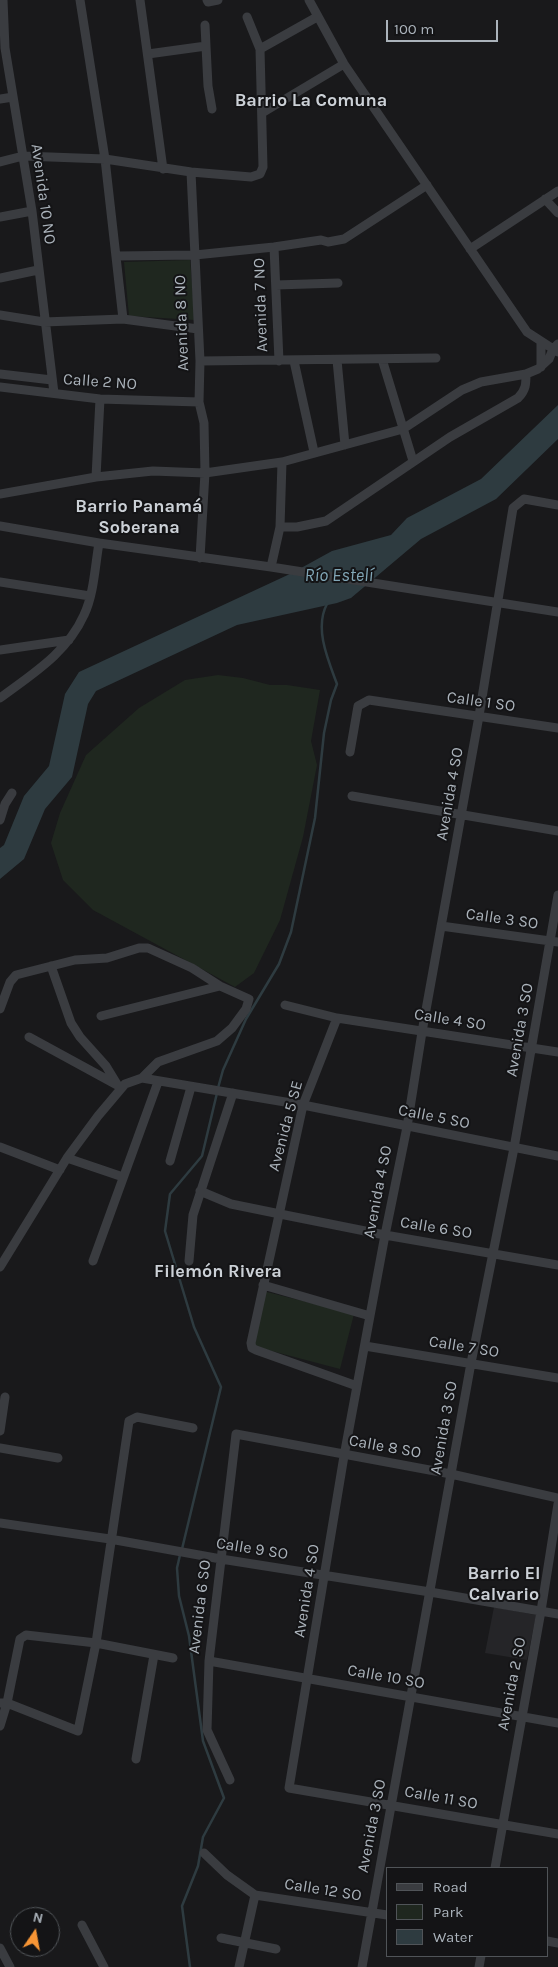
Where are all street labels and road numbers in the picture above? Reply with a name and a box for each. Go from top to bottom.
street label: Avenida 10 NO [26,142,60,246]
street label: Avenida 7 NO [250,258,272,352]
street label: Avenida 8 NO [171,274,193,372]
street label: Calle 2 NO [62,370,138,394]
street label: Calle 1 SO [446,688,516,716]
street label: Avenida 4 SO [432,746,468,842]
street label: Calle 3 SO [465,904,539,934]
street label: Avenida 3 SO [502,982,538,1078]
street label: Calle 4 SO [413,1005,487,1035]
street label: Avenida 5 SE [265,1079,307,1173]
street label: Calle 5 SO [397,1101,471,1133]
street label: Avenida 4 SO [360,1144,396,1240]
street label: Calle 6 SO [399,1213,473,1243]
street label: Calle 7 SO [427,1332,501,1362]
street label: Avenida 3 SO [426,1380,462,1476]
street label: Calle 8 SO [347,1431,423,1463]
street label: Calle 9 SO [215,1534,289,1564]
street label: Avenida 4 SO [290,1543,324,1639]
street label: Avenida 6 SO [185,1559,215,1655]
street label: Avenida 2 SO [494,1636,530,1732]
street label: Calle 10 SO [346,1661,426,1693]
street label: Avenida 3 SO [354,1778,390,1874]
street label: Calle 11 SO [403,1782,479,1814]
street label: Calle 12 SO [283,1874,363,1906]

